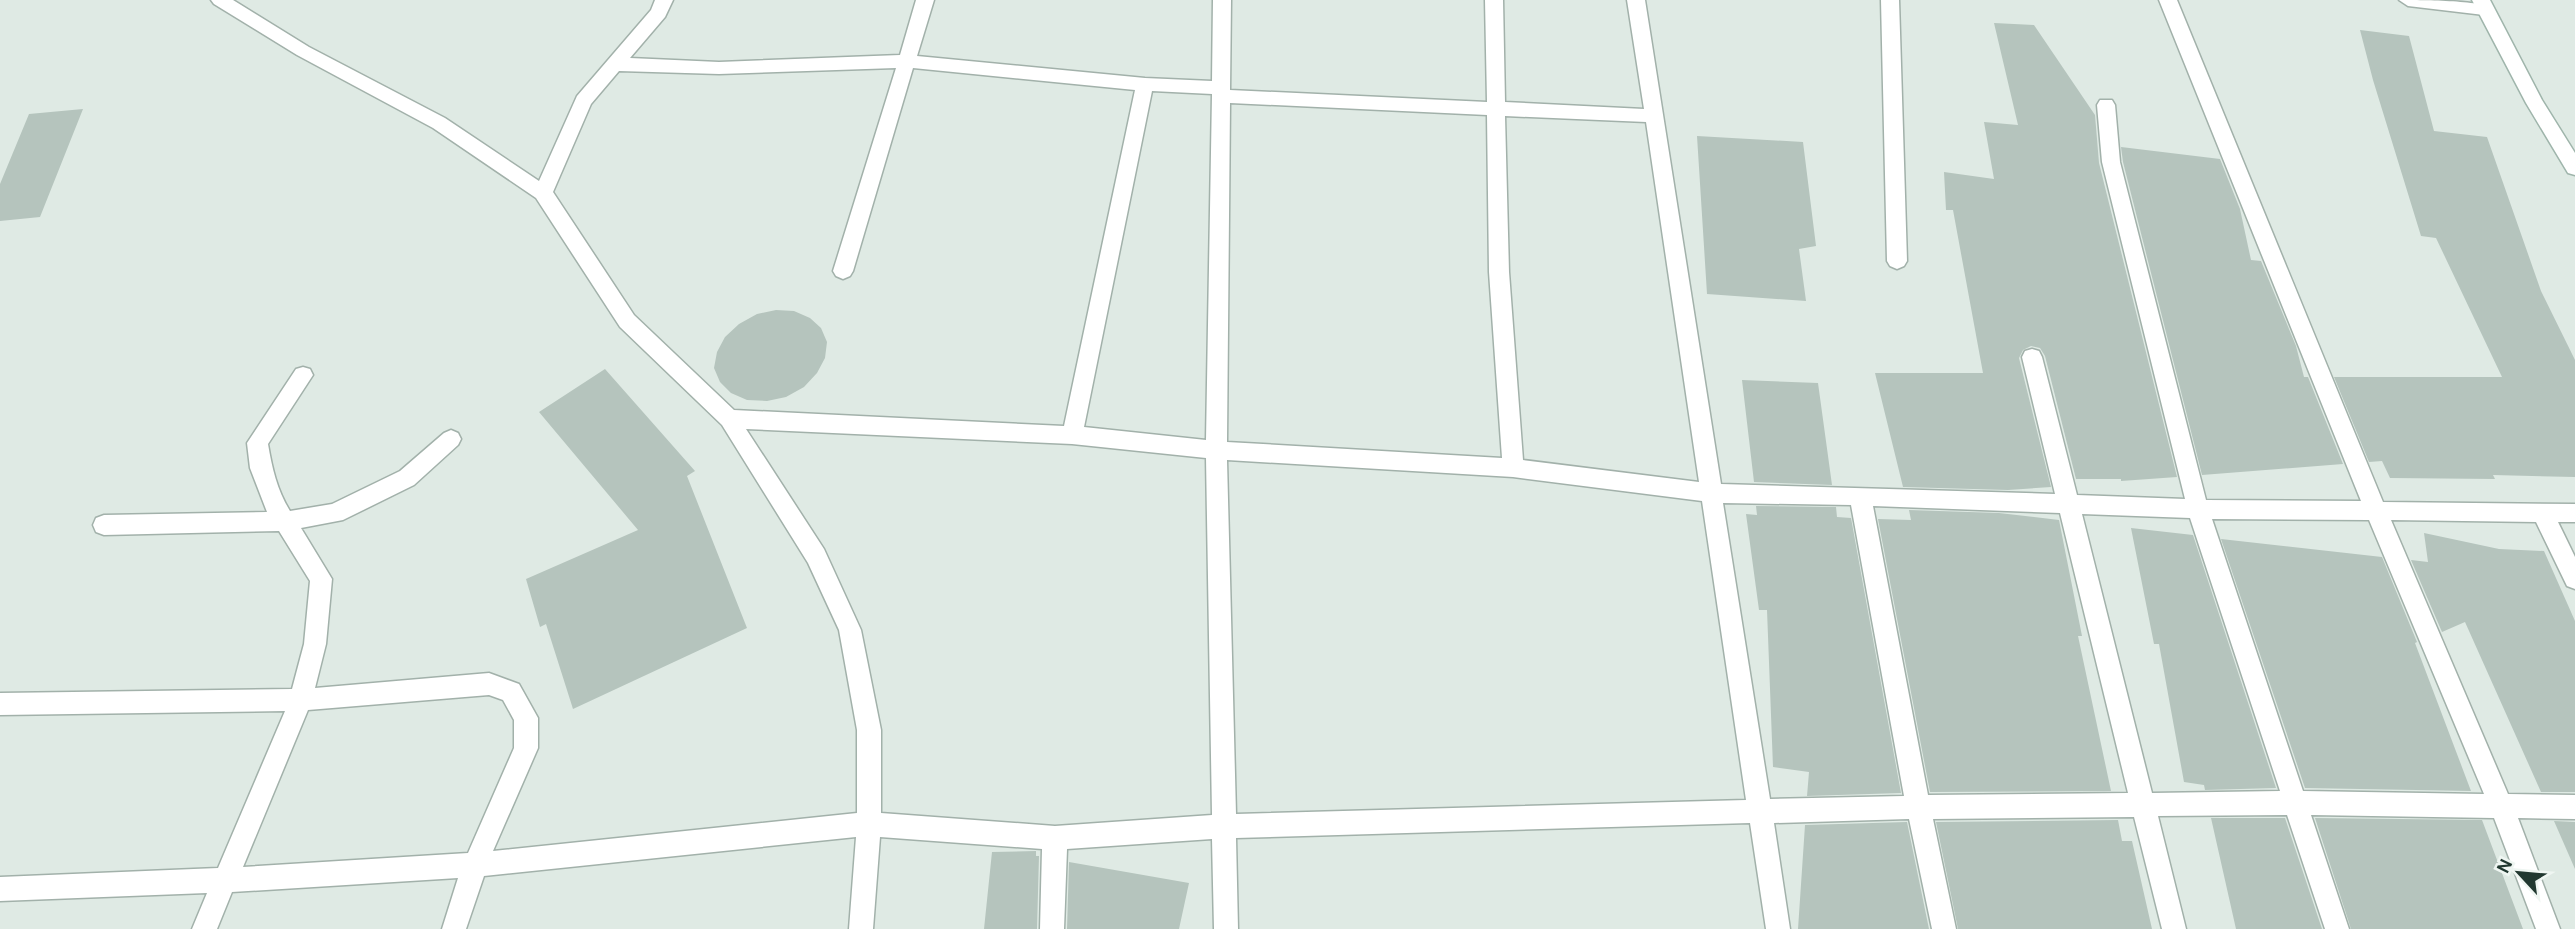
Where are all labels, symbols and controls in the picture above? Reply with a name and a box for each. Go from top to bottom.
north arrow [2484,838,2554,908]
text: N [2492,855,2517,877]

